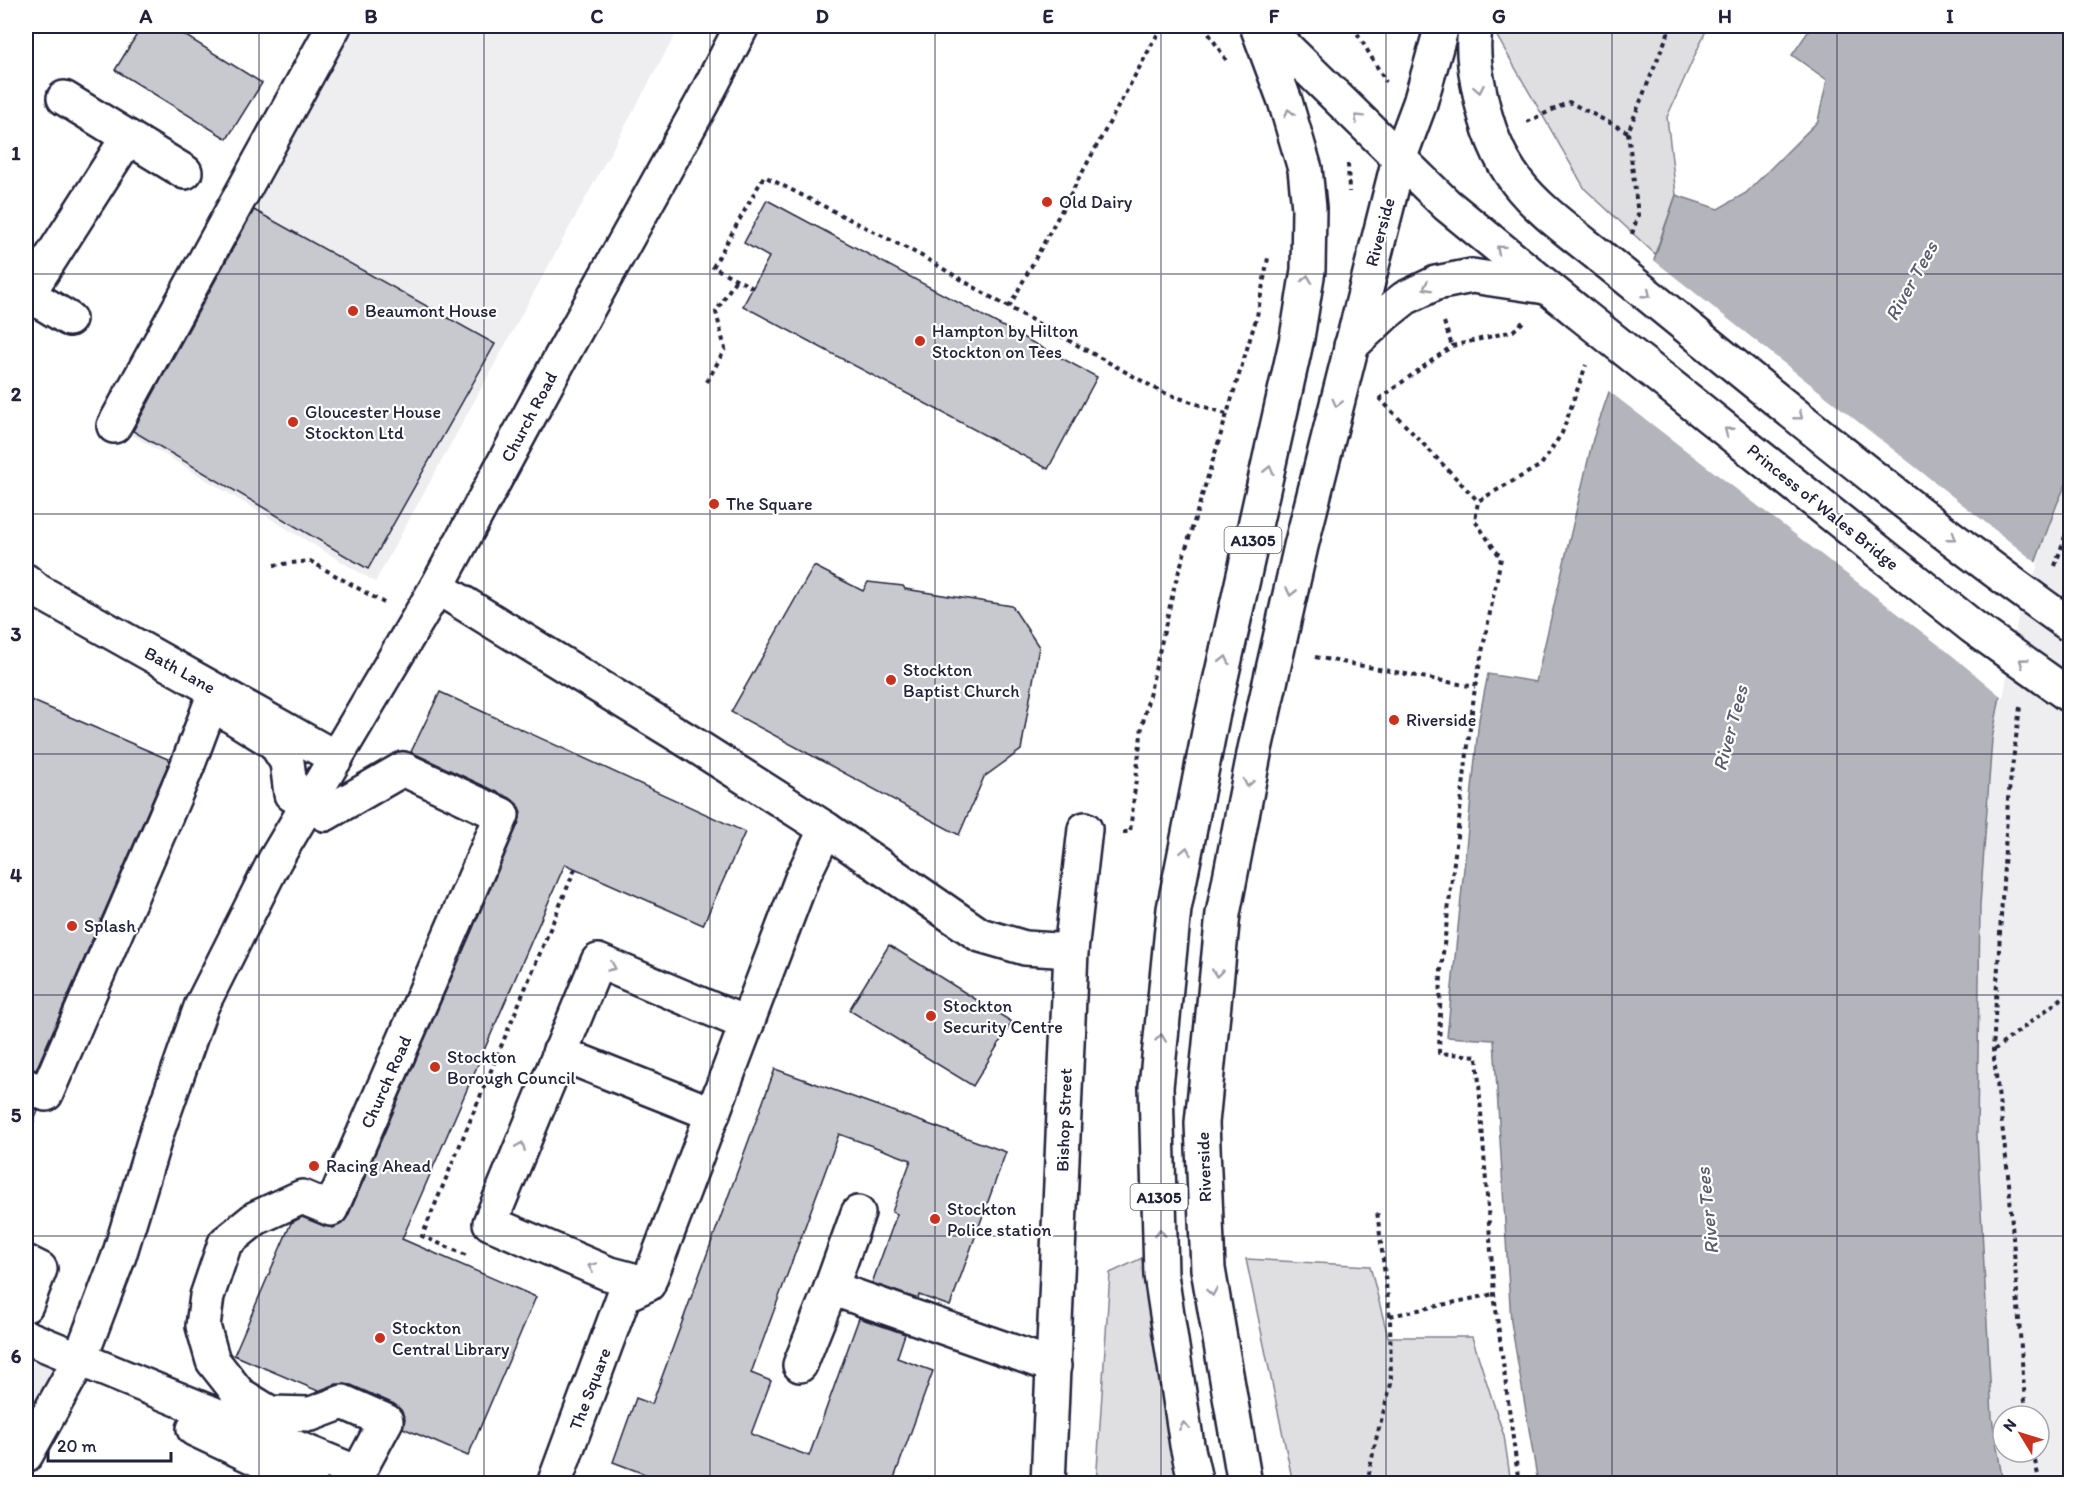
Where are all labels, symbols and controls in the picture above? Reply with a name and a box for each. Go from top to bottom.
text: A [139,4,153,28]
text: B [365,4,378,28]
text: C [591,4,604,28]
text: D [815,4,829,28]
text: E [1042,4,1054,28]
text: F [1269,4,1280,28]
text: G [1492,4,1506,28]
text: H [1718,4,1732,28]
text: I [1946,4,1954,28]
one-way arrow [1472,84,1485,94]
one-way arrow [1283,108,1296,118]
one-way arrow [1354,115,1365,126]
text: 1 [11,141,21,165]
place label: Old Dairy [1059,191,1133,213]
marker: Old Dairy [1040,195,1054,209]
street label: Riverside [1360,195,1400,269]
water label: River Tees [1879,236,1943,325]
one-way arrow [1496,246,1507,257]
one-way arrow [1300,274,1312,284]
one-way arrow [1422,280,1433,292]
one-way arrow [1640,287,1651,298]
place label: Beaumont House [365,300,497,322]
marker: Beaumont House [346,304,360,318]
place label: Hampton by Hilton Stockton on Tees [932,320,1078,363]
marker: Hampton by Hilton Stockton on Tees [913,334,927,348]
street label: Church Road [496,368,562,466]
text: 2 [11,382,22,406]
one-way arrow [1331,398,1344,408]
place label: Gloucester House Stockton Ltd [305,401,441,444]
one-way arrow [1792,409,1803,420]
marker: Gloucester House Stockton Ltd [286,415,300,429]
one-way arrow [1724,428,1735,439]
street label: Princess of Wales Bridge [1743,439,1903,575]
one-way arrow [1261,465,1274,475]
place label: The Square [726,493,813,515]
marker: The Square [707,497,721,511]
road number: A1305 [1224,527,1282,553]
one-way arrow [1945,530,1956,541]
one-way arrow [1285,587,1298,597]
text: 3 [11,622,22,646]
street label: Bath Lane [141,642,219,698]
one-way arrow [1218,656,1231,666]
one-way arrow [2018,658,2029,669]
place label: Stockton Baptist Church [903,659,1019,702]
marker: Stockton Baptist Church [884,673,898,687]
water label: River Tees [1707,682,1753,773]
place label: Riverside [1406,709,1476,731]
marker: Riverside [1387,713,1401,727]
one-way arrow [1242,777,1255,787]
one-way arrow [1179,847,1192,857]
text: 4 [10,863,22,887]
place label: Splash [84,915,136,937]
marker: Splash [65,919,79,933]
one-way arrow [606,960,617,972]
one-way arrow [1211,968,1224,977]
place label: Stockton Security Centre [943,995,1063,1038]
marker: Stockton Security Centre [924,1009,938,1023]
street label: Church Road [356,1032,416,1132]
one-way arrow [1154,1034,1167,1043]
place label: Stockton Borough Council [447,1046,576,1089]
marker: Stockton Borough Council [428,1060,442,1074]
street label: Bishop Street [1051,1067,1077,1172]
text: 5 [11,1103,22,1127]
street label: Riverside [1192,1132,1216,1202]
one-way arrow [514,1141,526,1152]
place label: Racing Ahead [326,1155,431,1177]
marker: Racing Ahead [307,1159,321,1173]
water label: River Tees [1690,1165,1724,1256]
road number: A1305 [1130,1184,1188,1210]
place label: Stockton Police station [947,1198,1052,1241]
marker: Stockton Police station [928,1212,942,1226]
one-way arrow [1153,1229,1166,1238]
one-way arrow [588,1262,599,1274]
one-way arrow [1206,1288,1218,1297]
place label: Stockton Central Library [392,1317,510,1360]
marker: Stockton Central Library [373,1331,387,1345]
text: 6 [11,1344,22,1368]
street label: The Square [564,1345,616,1433]
north arrow [1991,1404,2051,1464]
text: N [1999,1415,2020,1435]
one-way arrow [1178,1422,1190,1431]
scale bar [48,1425,171,1463]
text: 20 m [57,1435,97,1457]

